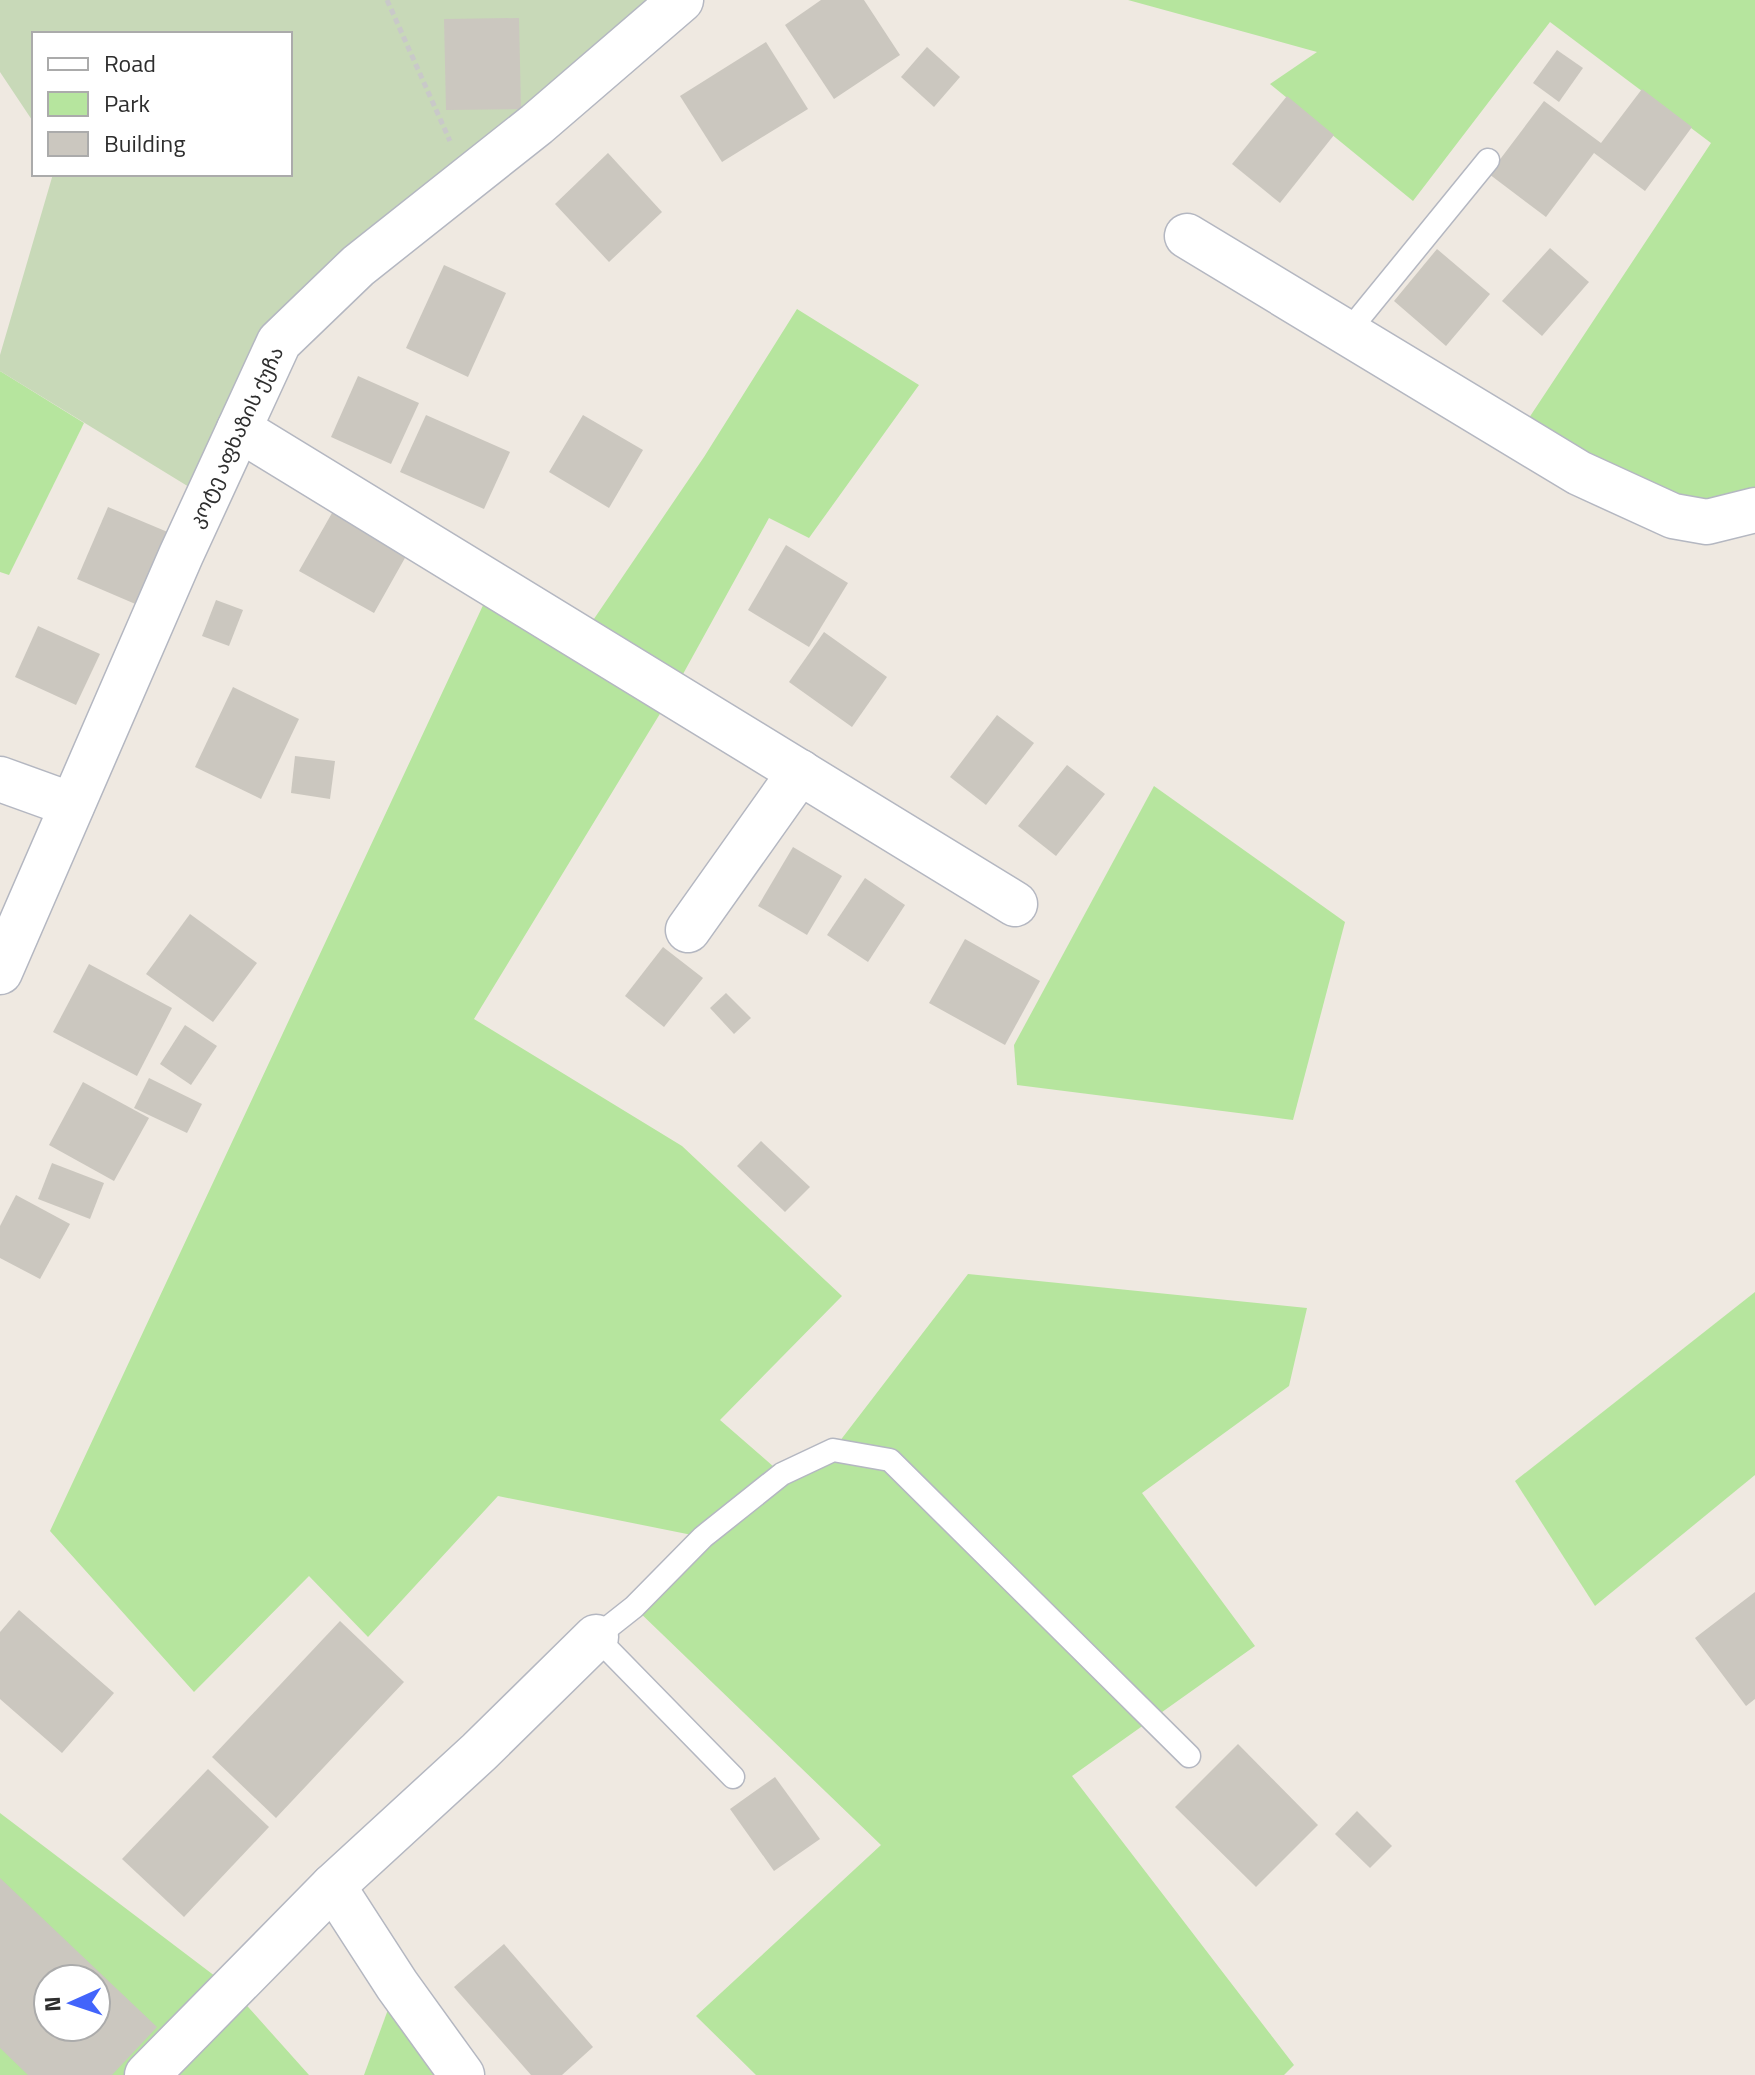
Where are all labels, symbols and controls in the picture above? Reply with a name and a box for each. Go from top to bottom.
legend [32,32,292,176]
text: Road [104,45,156,81]
text: Park [104,85,150,121]
text: Building [104,125,186,161]
street label: კოტე აფხაზის ქუჩა [180,341,291,533]
north arrow [32,1963,112,2043]
text: N [35,1996,69,2013]

